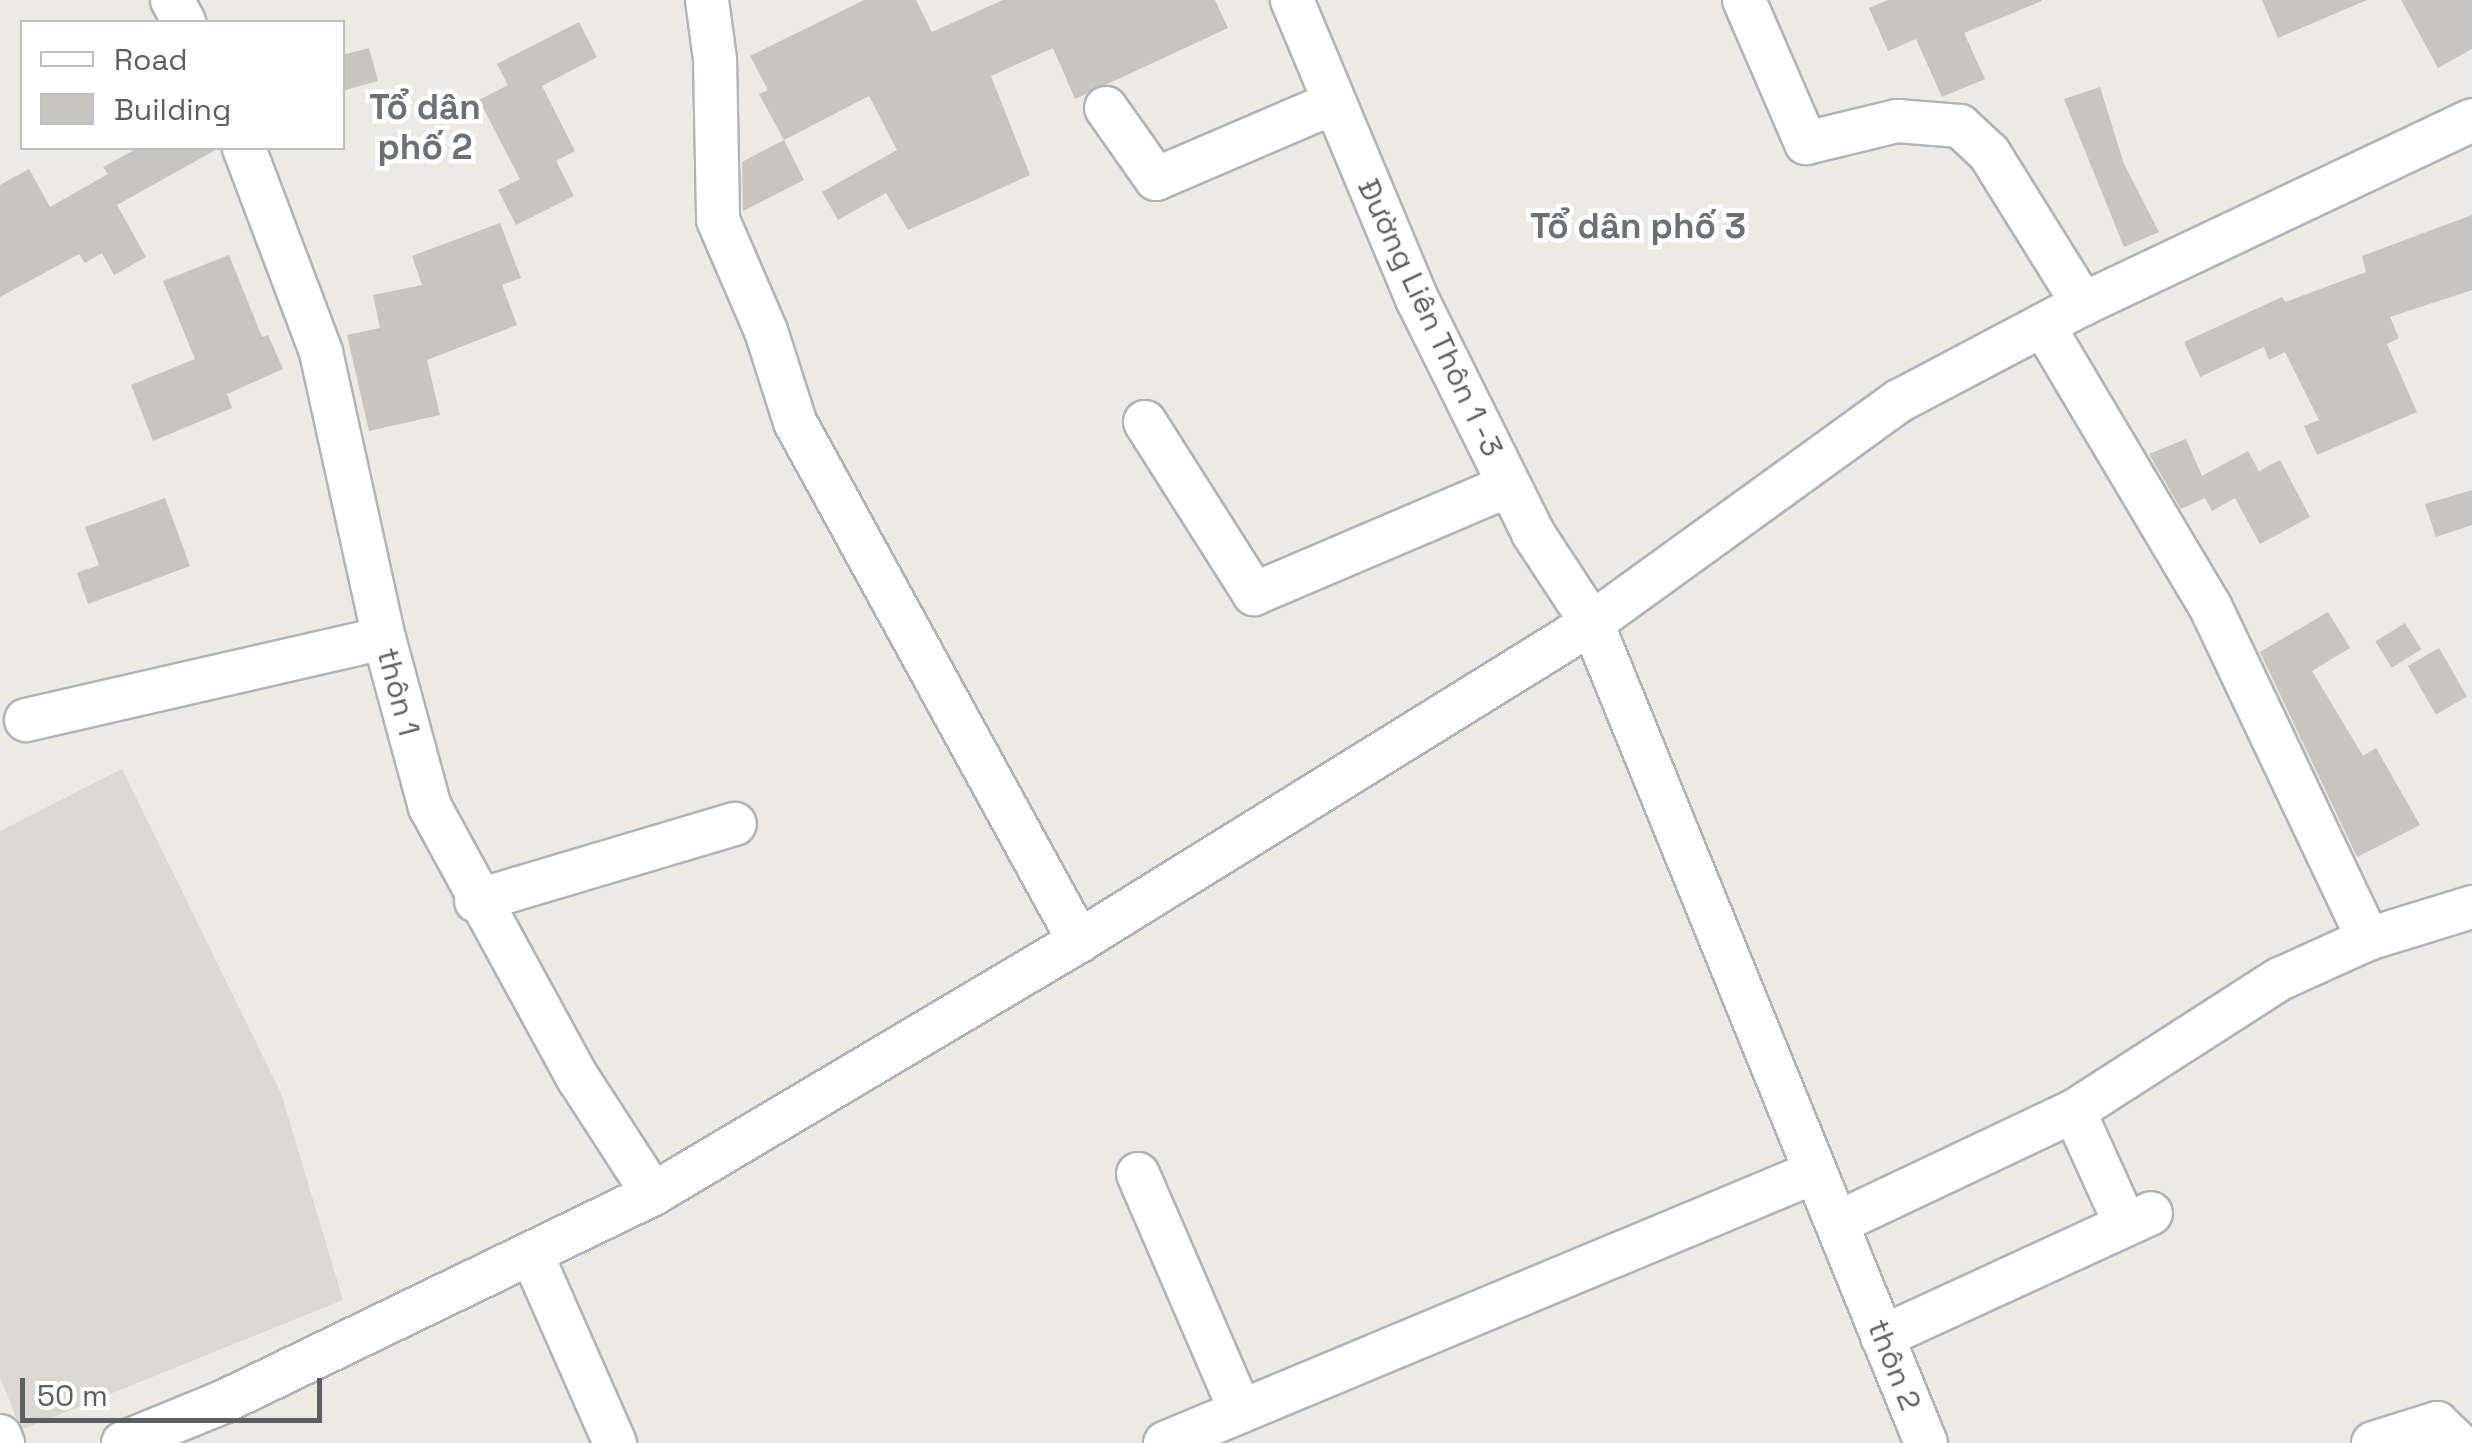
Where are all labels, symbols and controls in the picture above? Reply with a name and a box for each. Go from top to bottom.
legend [20,20,345,150]
text: Road [114,40,188,79]
district label: Tổ dân phố 2 [369,86,481,168]
text: Building [114,90,231,129]
street label: Đường Liên Thôn 1 -3 [1350,173,1510,463]
district label: Tổ dân phố 3 [1530,205,1746,247]
street label: thôn 1 [369,644,427,740]
street label: thôn 2 [1860,1314,1928,1416]
scale bar [25,1358,328,1420]
text: 50 m [37,1376,108,1415]

